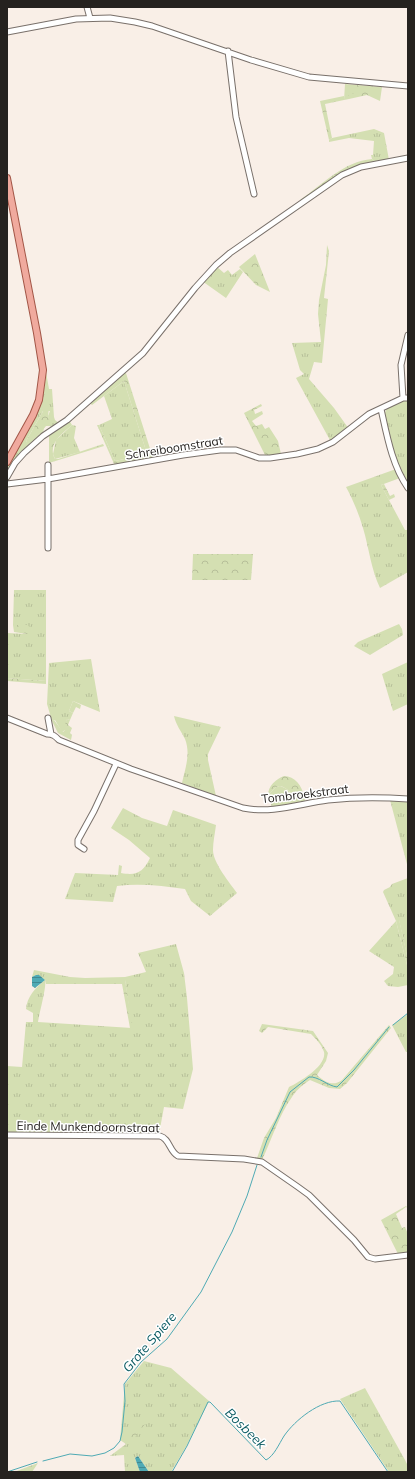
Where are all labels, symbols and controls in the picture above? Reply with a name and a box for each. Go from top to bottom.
street label: Schreiboomstraat [124,432,224,463]
street label: Tombroekstraat [261,781,349,806]
street label: Einde Munkendoornstraat [16,1118,160,1135]
water label: Grote Spiere [119,1309,179,1375]
water label: Bosbeek [222,1404,270,1452]

